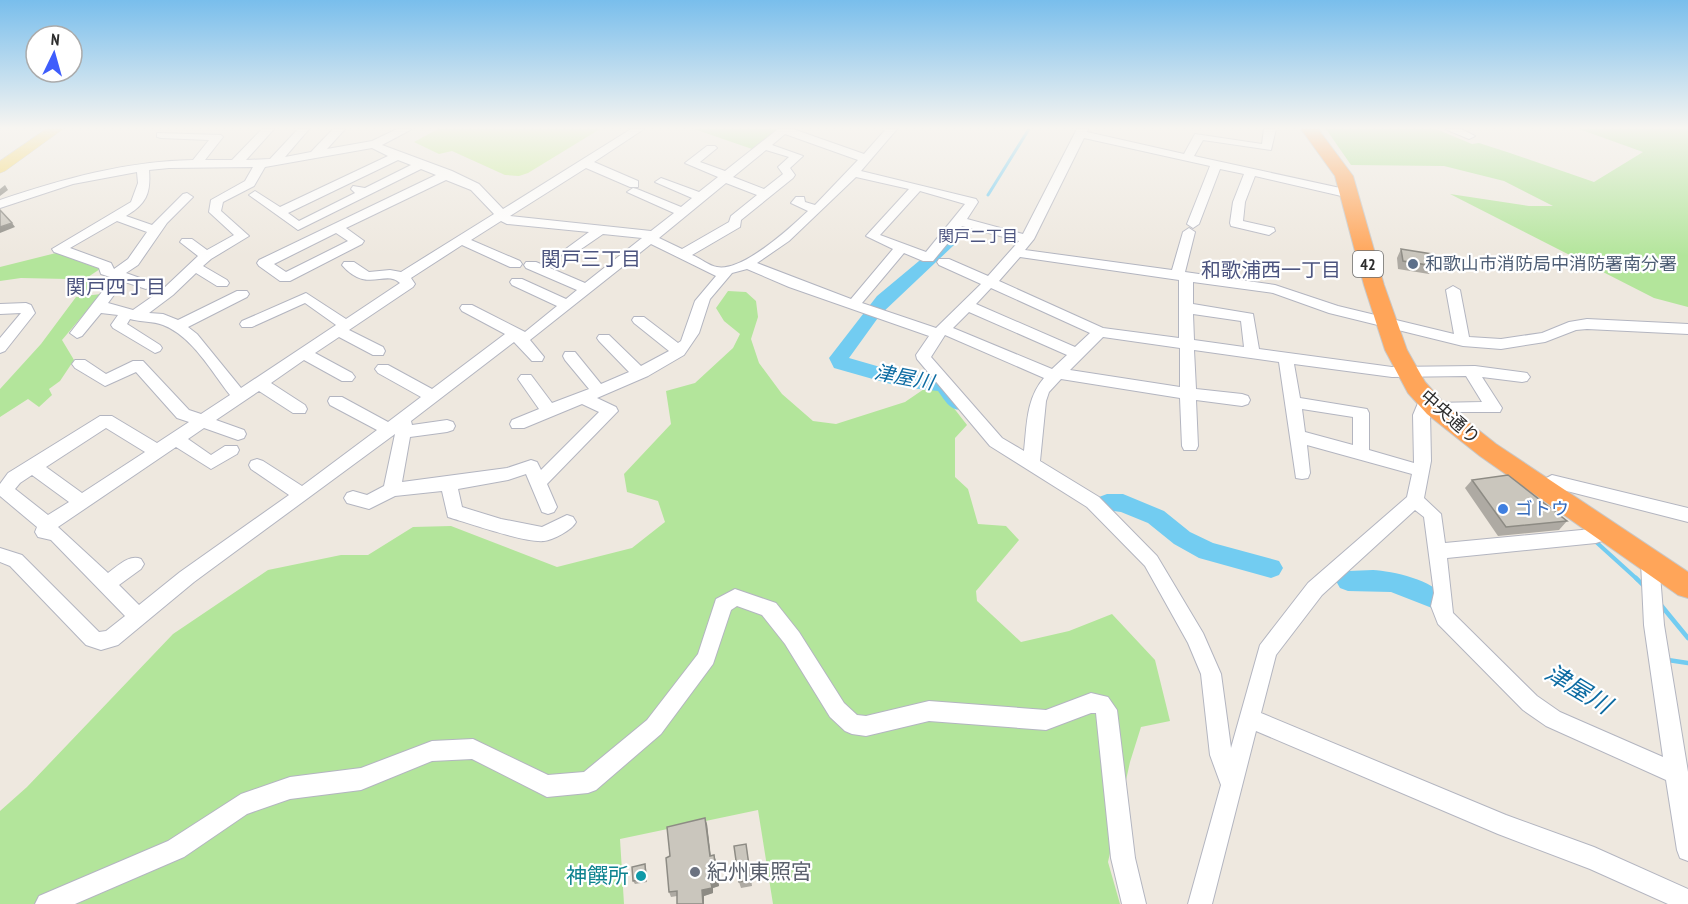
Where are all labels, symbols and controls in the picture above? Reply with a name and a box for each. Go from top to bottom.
north arrow [24,24,84,84]
text: N [50,29,60,49]
district label: 関戸二丁目 [938,226,1018,246]
district label: 関戸三丁目 [541,246,641,272]
road number: 42 [1353,251,1383,277]
place label: 和歌山市消防局中消防署南分署 [1425,252,1677,275]
district label: 和歌浦西一丁目 [1201,257,1341,283]
marker: 和歌山市消防局中消防署南分署 [1406,257,1420,271]
district label: 関戸四丁目 [66,274,166,300]
water label: 津屋川 [872,359,938,396]
street label: 中央通り [1416,384,1485,449]
place label: ゴトウ [1515,497,1569,520]
marker: ゴトウ [1496,502,1510,516]
water label: 津屋川 [1539,657,1620,722]
place label: 紀州東照宮 [707,858,812,885]
place label: 神饌所 [566,862,629,889]
marker: 紀州東照宮 [688,865,702,879]
marker: 神饌所 [634,869,648,883]

